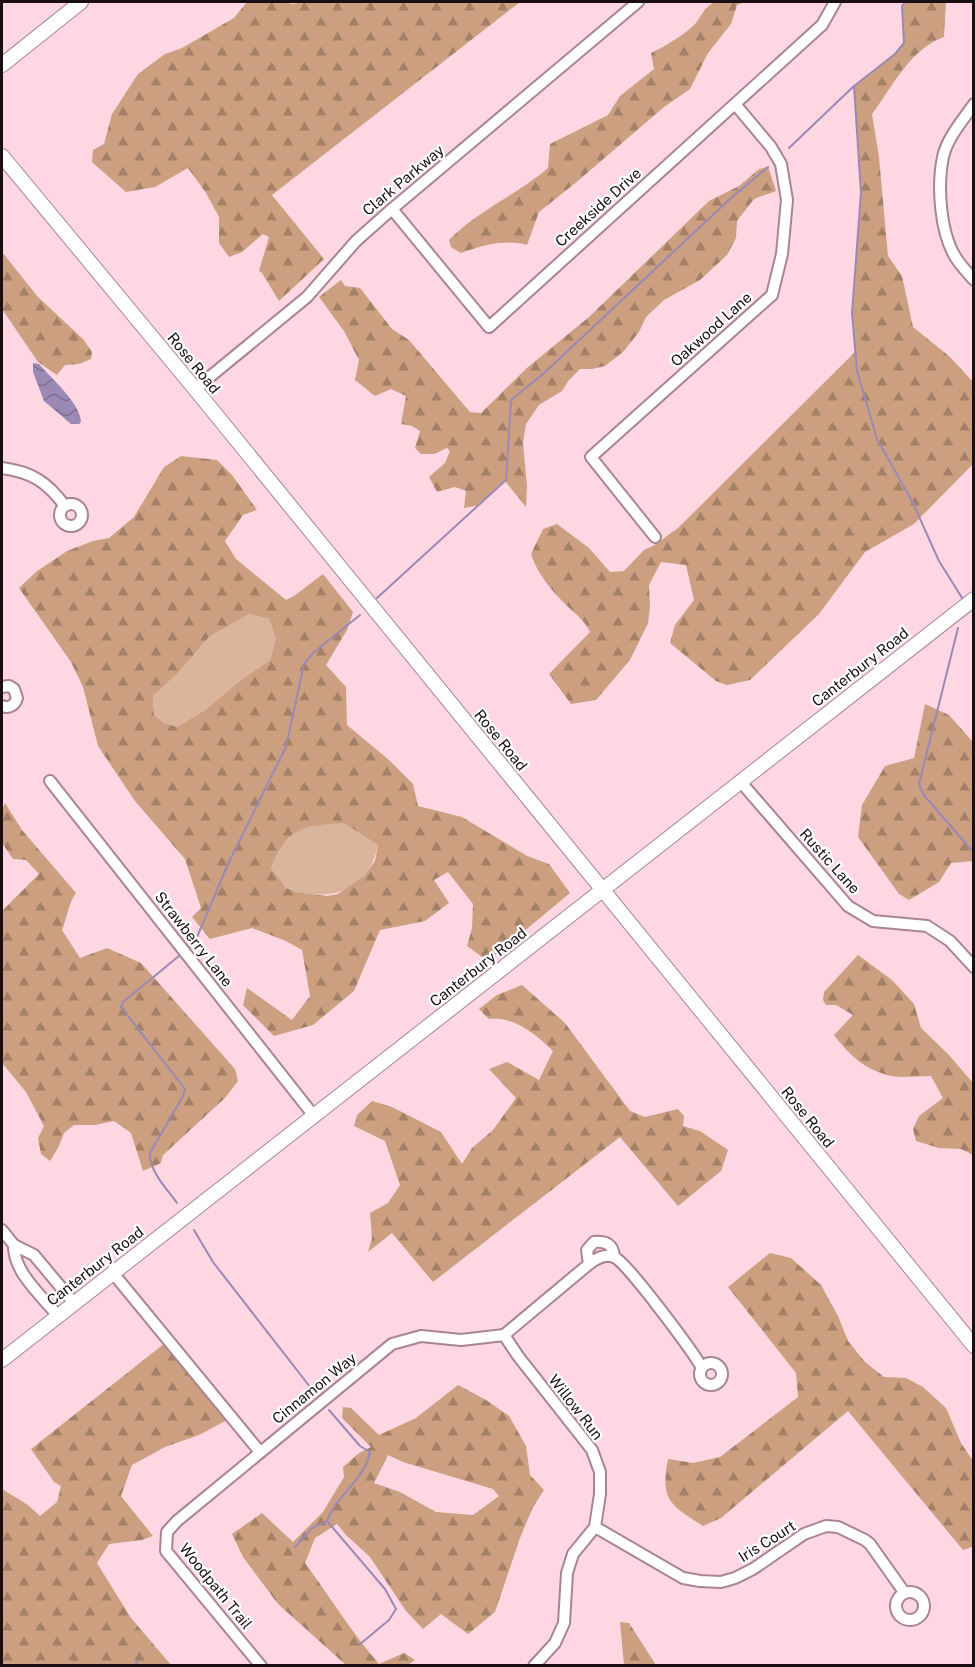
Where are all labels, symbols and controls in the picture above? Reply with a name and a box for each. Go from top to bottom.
street label: Clark Parkway [359,141,447,219]
street label: Creekside Drive [552,164,644,250]
street label: Oakwood Lane [667,288,755,370]
street label: Rose Road [164,329,224,397]
street label: Canterbury Road [808,624,912,710]
street label: Rose Road [471,706,531,774]
street label: Rustic Lane [796,825,864,897]
street label: Strawberry Lane [152,888,236,990]
street label: Canterbury Road [426,924,530,1010]
street label: Rose Road [778,1083,838,1151]
street label: Canterbury Road [43,1223,147,1309]
street label: Cinnamon Way [269,1349,359,1427]
street label: Willow Run [545,1371,607,1443]
street label: Iris Court [735,1517,799,1565]
street label: Woodpath Trail [176,1540,256,1632]

